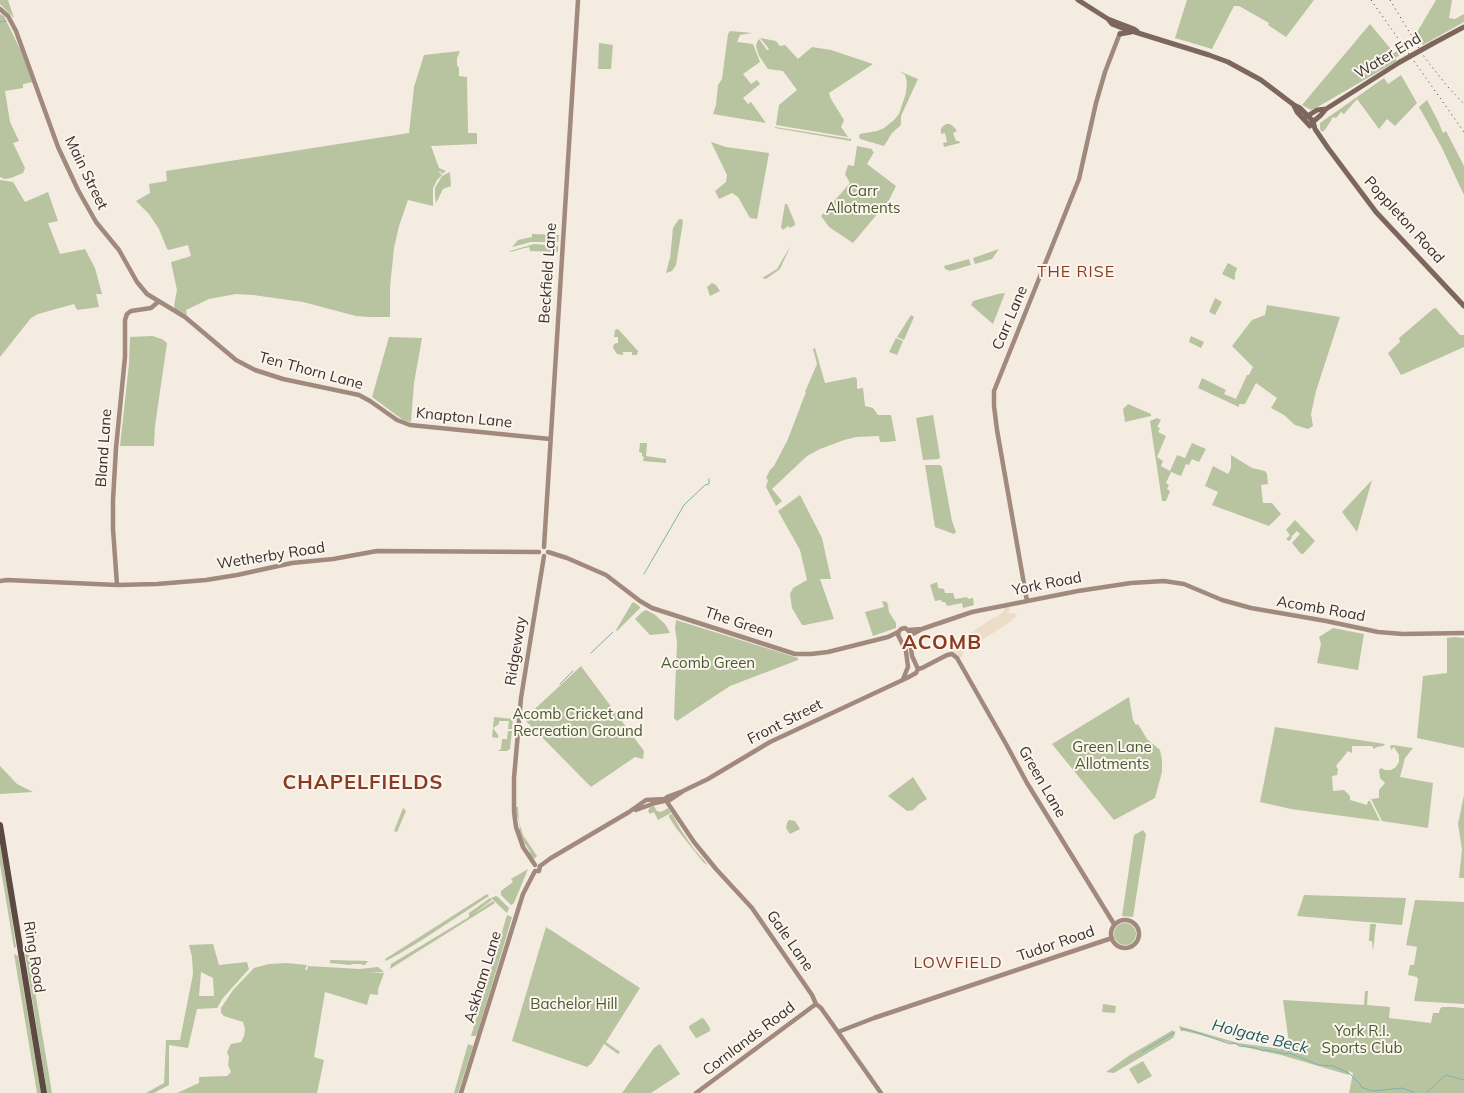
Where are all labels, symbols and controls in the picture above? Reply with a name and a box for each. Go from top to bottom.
street label: Water End [1352,29,1424,83]
street label: Main Street [60,133,112,213]
street label: Poppleton Road [1360,173,1448,267]
park label: Carr Allotments [826,182,900,217]
street label: Beckfield Lane [536,222,560,324]
district label: THE RISE [1036,262,1116,282]
street label: Carr Lane [988,283,1032,353]
street label: Ten Thorn Lane [257,348,365,394]
street label: Knapton Lane [415,404,513,432]
street label: Bland Lane [92,408,116,488]
street label: Wetherby Road [216,539,326,573]
street label: York Road [1011,568,1083,600]
street label: Acomb Road [1275,592,1367,626]
street label: The Green [702,603,776,643]
street label: Ridgeway [502,615,530,687]
district label: ACOMB [901,631,983,655]
park label: Acomb Green [661,654,755,672]
street label: Front Street [745,695,825,749]
park label: Acomb Cricket and Recreation Ground [512,705,644,740]
park label: Green Lane Allotments [1072,738,1152,773]
street label: Green Lane [1014,743,1070,821]
district label: CHAPELFIELDS [281,771,445,795]
street label: Gale Lane [763,907,817,975]
street label: Ring Road [19,920,49,994]
street label: Tudor Road [1015,922,1097,966]
street label: Askham Lane [460,929,506,1025]
district label: LOWFIELD [912,953,1004,973]
park label: Bachelor Hill [530,995,618,1013]
street label: Cornlands Road [699,998,799,1080]
water label: Holgate Beck [1210,1016,1310,1058]
park label: York R.I. Sports Club [1322,1022,1402,1057]

